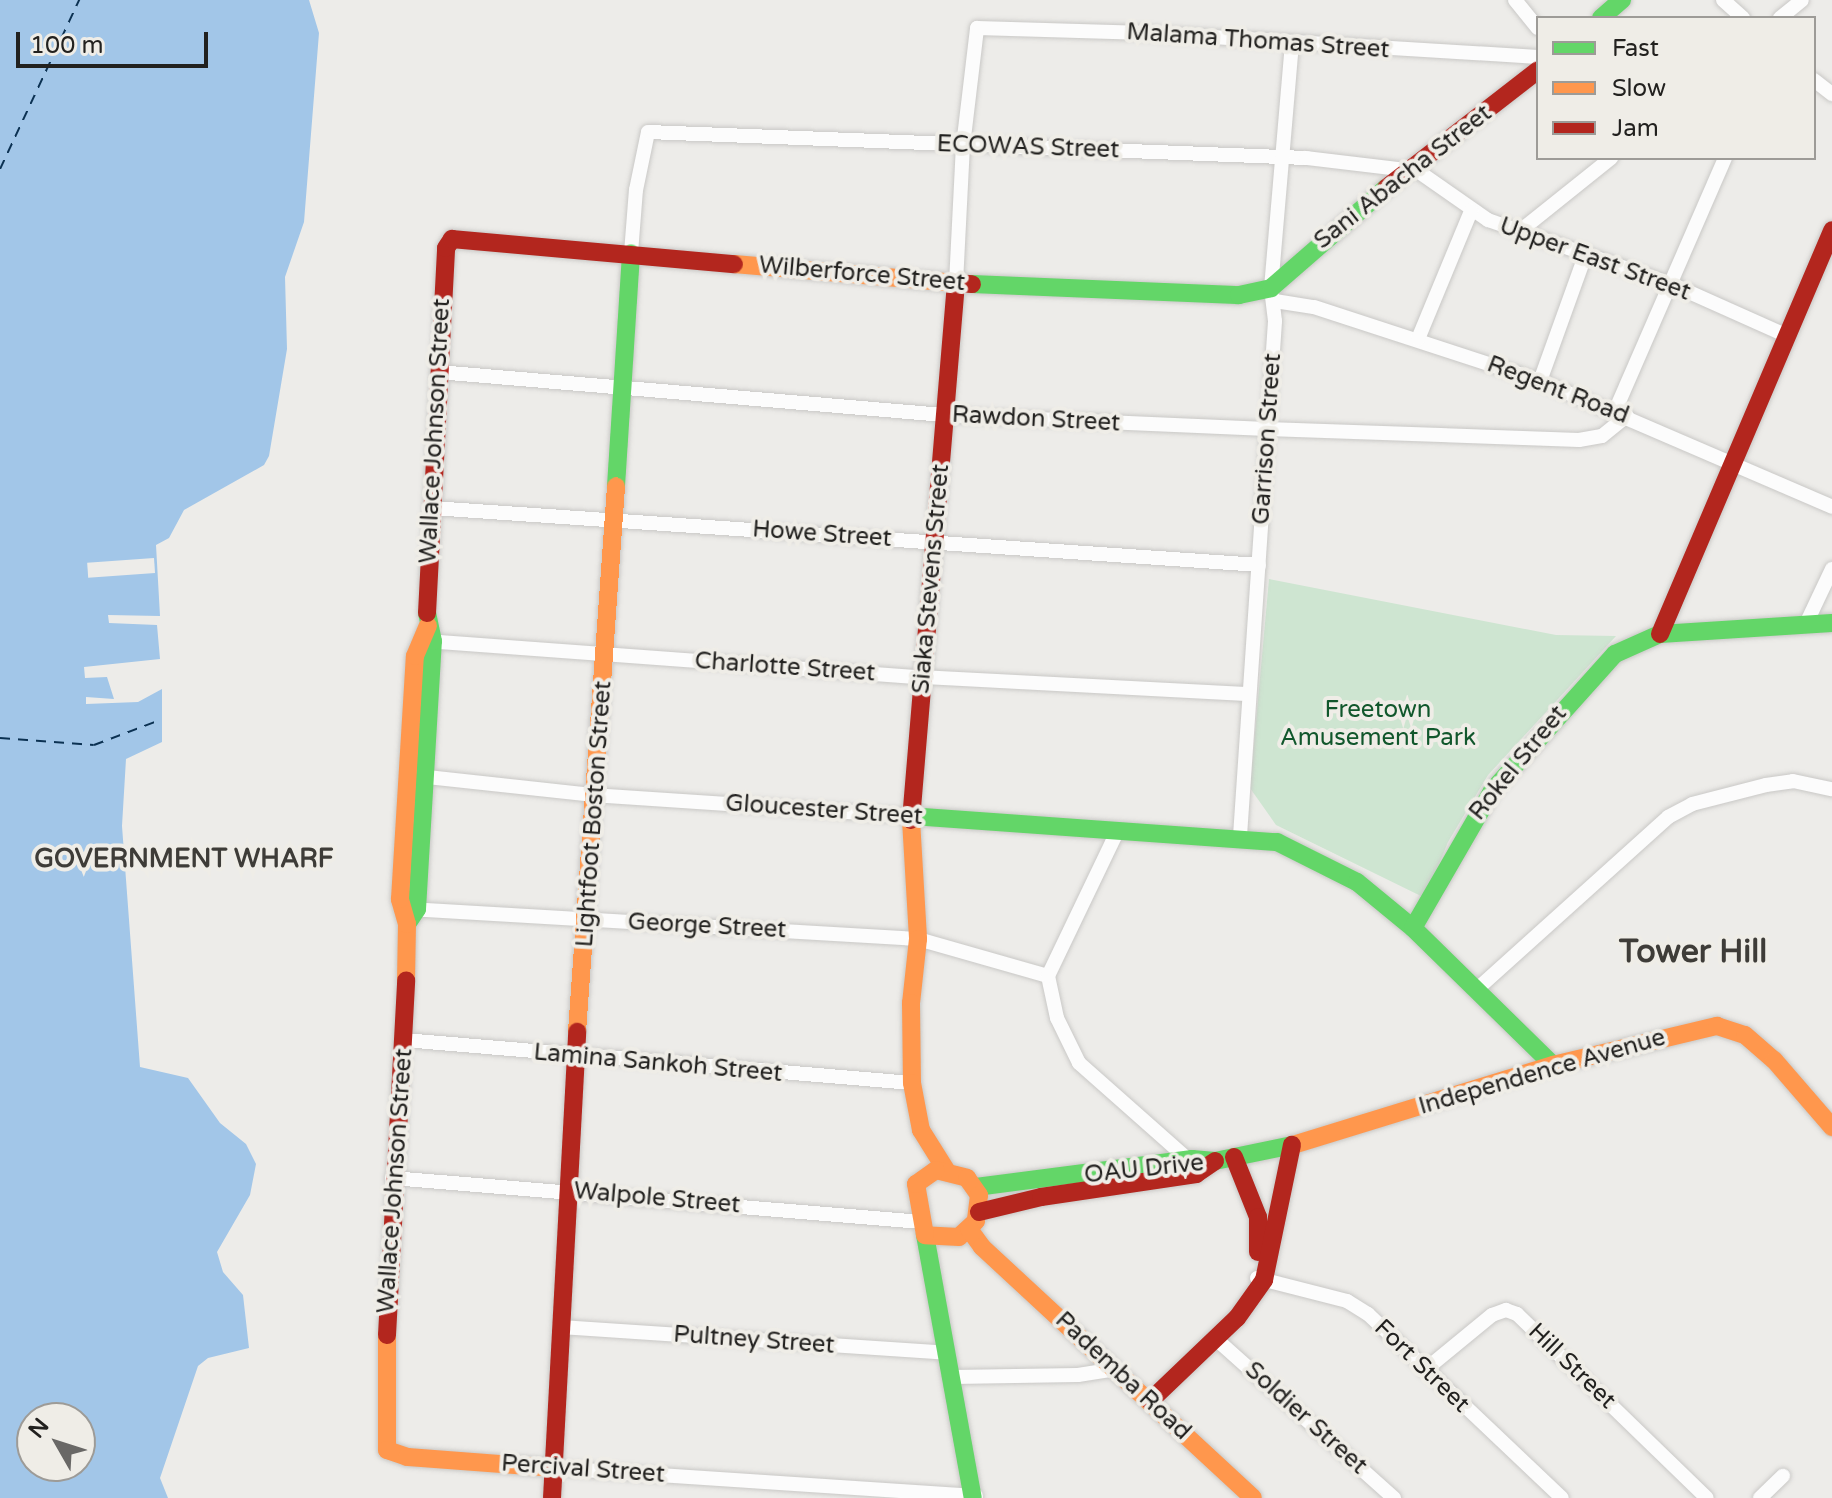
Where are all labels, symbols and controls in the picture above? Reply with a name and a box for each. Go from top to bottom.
scale bar [20,16,212,66]
legend [1536,16,1816,160]
street label: Malama Thomas Street [1126,17,1390,65]
text: 100 m [30,31,104,60]
text: Fast [1612,34,1659,63]
text: Slow [1612,74,1666,103]
street label: Sani Abacha Street [1309,99,1497,255]
text: Jam [1612,114,1659,143]
street label: ECOWAS Street [936,129,1120,165]
street label: Upper East Street [1496,211,1694,307]
street label: Wilberforce Street [758,251,966,297]
street label: Wallace Johnson Street [414,298,456,564]
street label: Regent Road [1483,350,1633,430]
street label: Garrison Street [1247,352,1287,526]
street label: Rawdon Street [951,400,1121,438]
street label: Siaka Stevens Street [907,463,955,695]
street label: Howe Street [751,515,893,553]
street label: Charlotte Street [694,646,876,688]
street label: Lightfoot Boston Street [570,680,618,948]
park label: Freetown Amusement Park [1280,696,1476,752]
street label: Rokel Street [1463,700,1573,826]
street label: Gloucester Street [724,789,924,831]
district label: GOVERNMENT WHARF [34,843,334,875]
street label: George Street [627,907,787,945]
district label: Tower Hill [1619,933,1767,971]
street label: Independence Avenue [1415,1023,1669,1121]
street label: Lamina Sankoh Street [532,1038,784,1088]
street label: Wallace Johnson Street [371,1048,419,1314]
street label: OAU Drive [1083,1148,1205,1190]
street label: Walpole Street [573,1176,741,1220]
street label: Pademba Road [1049,1306,1197,1446]
street label: Fort Street [1368,1313,1476,1419]
street label: Hill Street [1522,1317,1622,1415]
street label: Pultney Street [672,1320,836,1360]
street label: Soldier Street [1239,1356,1373,1480]
north arrow [16,1402,96,1482]
text: N [23,1413,55,1443]
street label: Percival Street [500,1449,666,1489]

